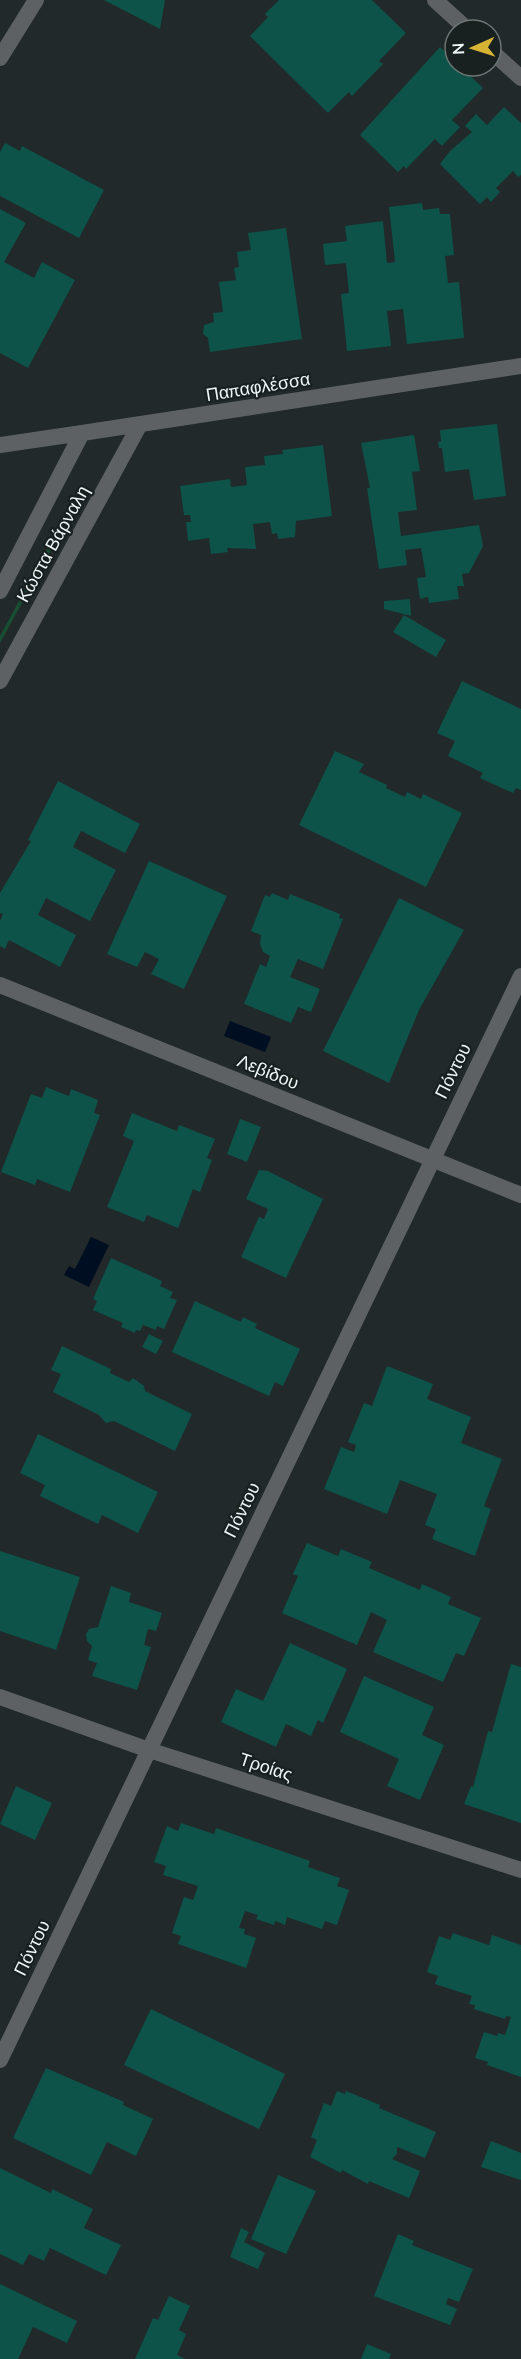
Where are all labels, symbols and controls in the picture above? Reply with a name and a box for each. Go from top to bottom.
north arrow [443,18,503,78]
text: N [448,42,470,55]
street label: Παπαφλέσσα [204,367,312,407]
street label: Κώστα Βάρναλη [11,481,95,607]
street label: Πόντου [429,1039,477,1103]
street label: Λεβίδου [234,1049,302,1095]
street label: Πόντου [218,1478,266,1542]
street label: Τροίας [236,1747,296,1787]
street label: Πόντου [8,1916,56,1980]

